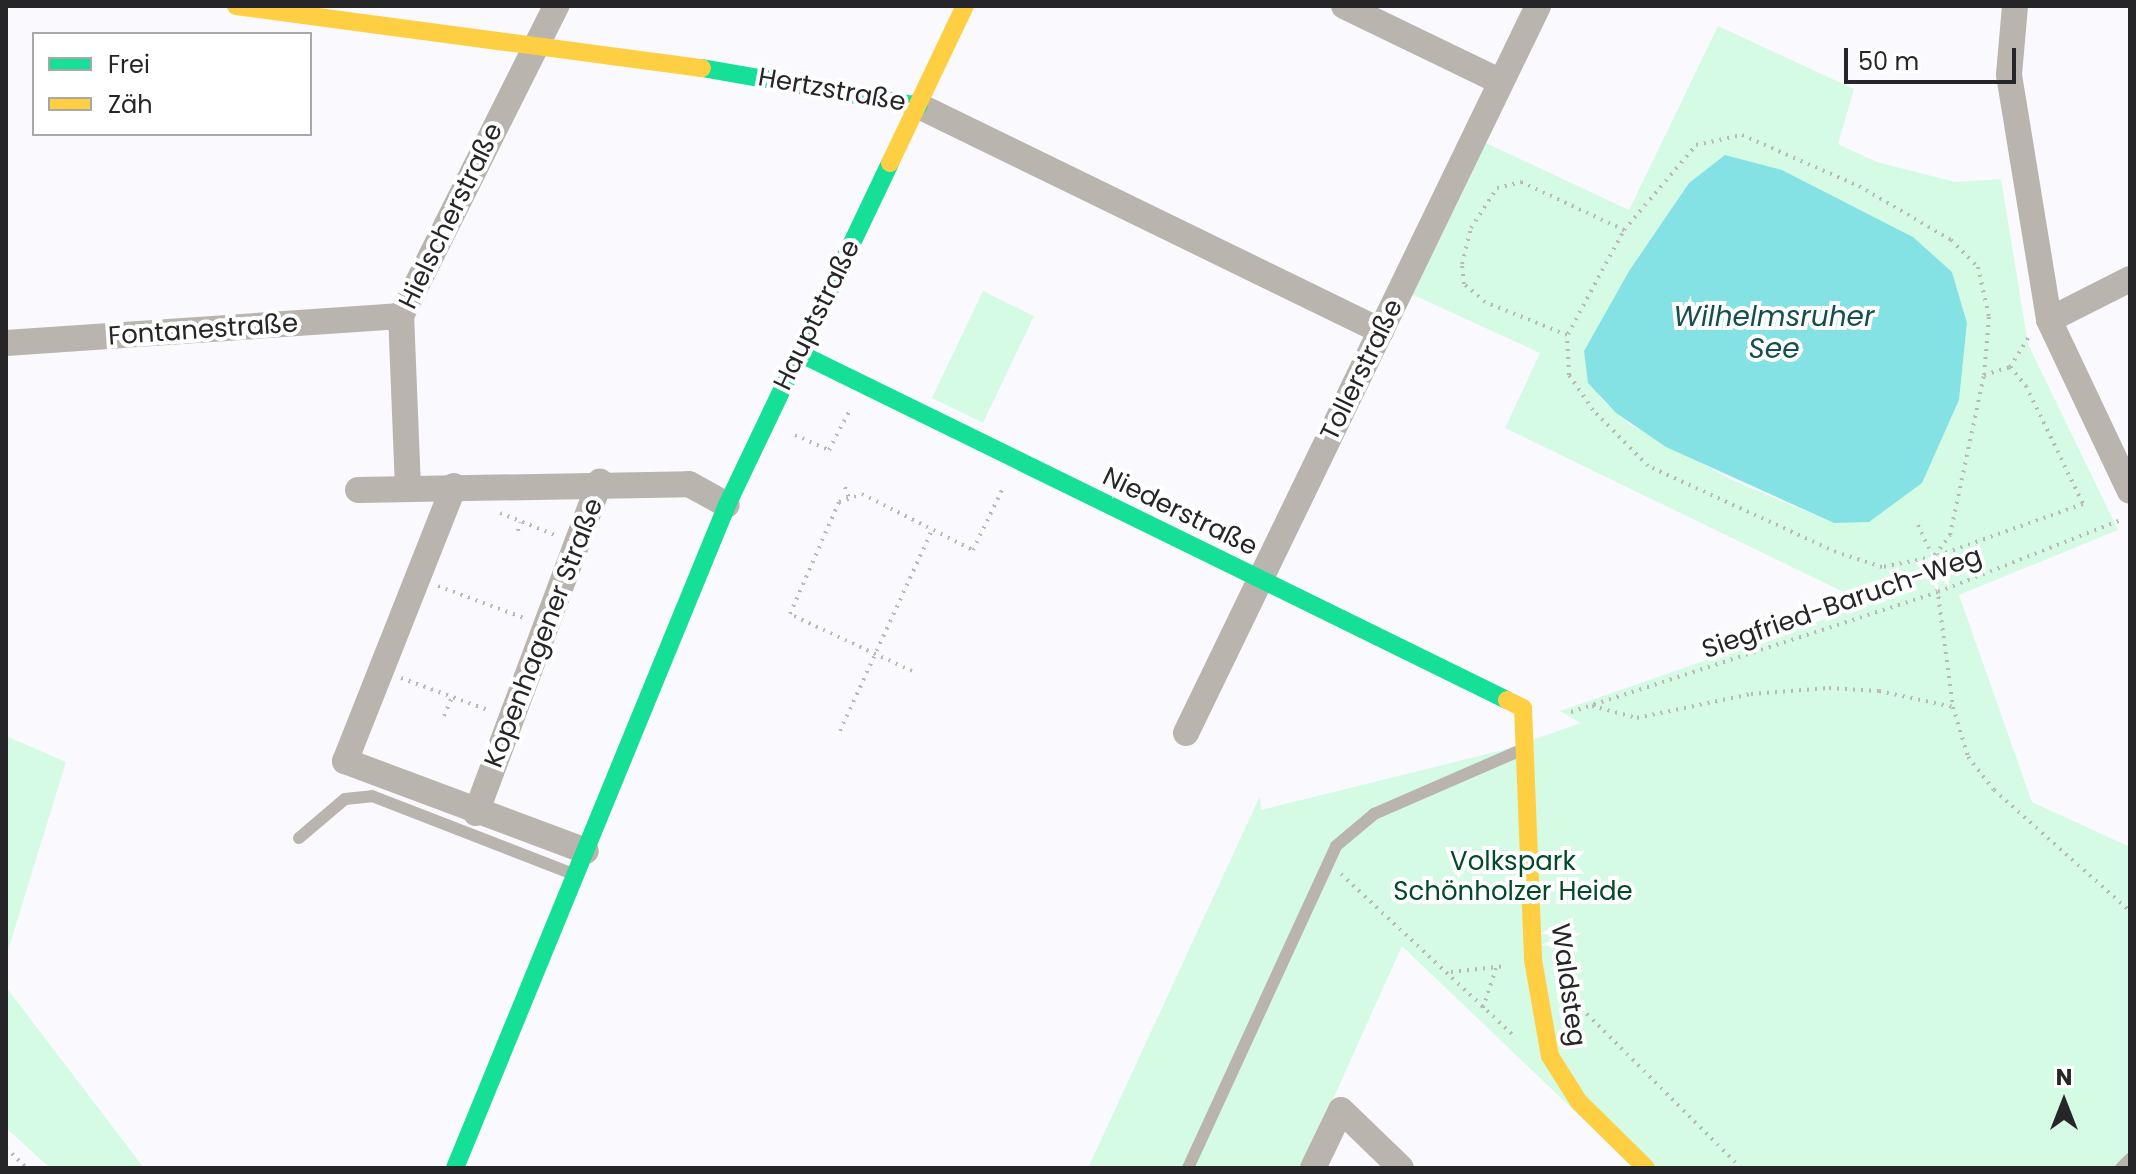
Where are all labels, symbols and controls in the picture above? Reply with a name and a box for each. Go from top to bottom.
legend [32,32,312,136]
scale bar [1848,32,2020,82]
text: 50 m [1858,45,1919,78]
text: Frei [108,48,150,81]
street label: Hertzstraße [756,62,908,118]
text: Zäh [108,88,153,121]
street label: Hielscherstraße [393,118,509,314]
street label: Hauptstraße [767,235,867,395]
street label: Tollerstraße [1314,294,1410,446]
water label: Wilhelmsruher See [1674,300,1874,366]
street label: Fontanestraße [107,308,299,352]
street label: Niederstraße [1098,461,1262,563]
street label: Kopenhagener Straße [478,494,610,772]
street label: Siegfried-Baruch-Weg [1698,540,1986,666]
park label: Volkspark Schönholzer Heide [1393,846,1633,908]
street label: Waldsteg [1544,922,1592,1048]
north arrow [2024,1062,2104,1142]
text: N [2056,1062,2072,1093]

